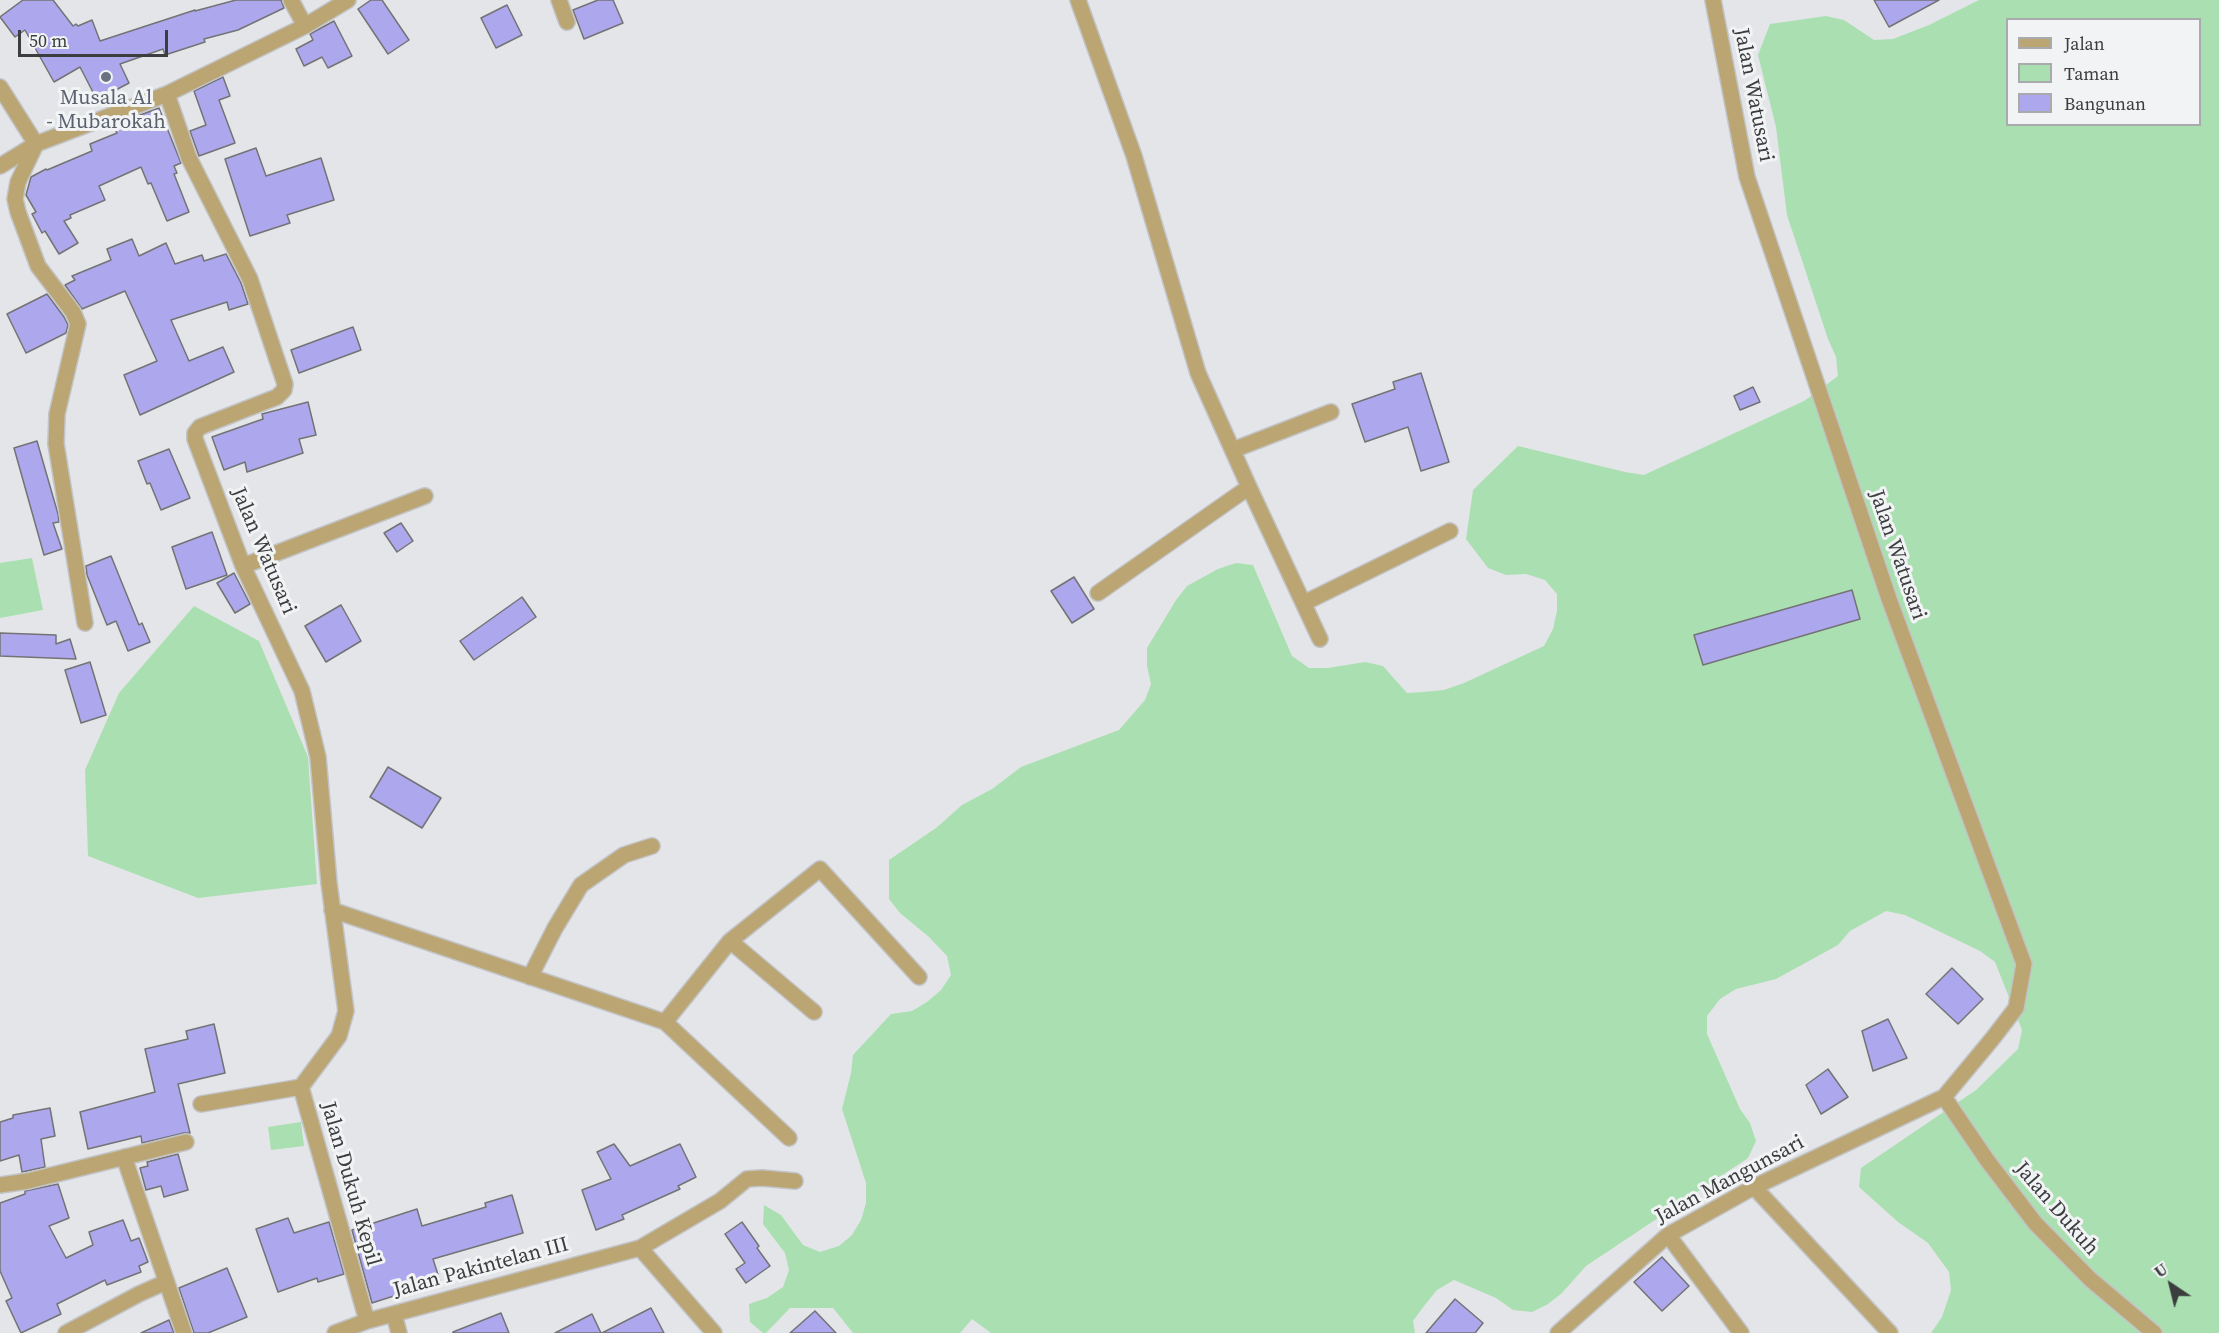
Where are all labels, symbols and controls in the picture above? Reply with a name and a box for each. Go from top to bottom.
scale bar [21,18,171,56]
legend [2006,18,2201,126]
street label: Jalan Watusari [1728,26,1778,164]
text: 50 m [29,28,67,53]
text: Jalan [2064,31,2105,56]
text: Taman [2064,61,2119,86]
marker: Musala Al - Mubarokah [99,70,113,84]
place label: Musala Al - Mubarokah [46,86,166,136]
text: Bangunan [2064,91,2146,116]
street label: Jalan Watusari [225,484,301,618]
street label: Jalan Watusari [1863,487,1931,623]
street label: Jalan Dukuh Kepil [315,1099,385,1269]
street label: Jalan Mangunsari [1651,1130,1809,1230]
street label: Jalan Dukuh [2009,1157,2103,1261]
street label: Jalan Pakintelan III [391,1232,571,1304]
north arrow [2141,1255,2201,1315]
text: U [2150,1258,2172,1283]

